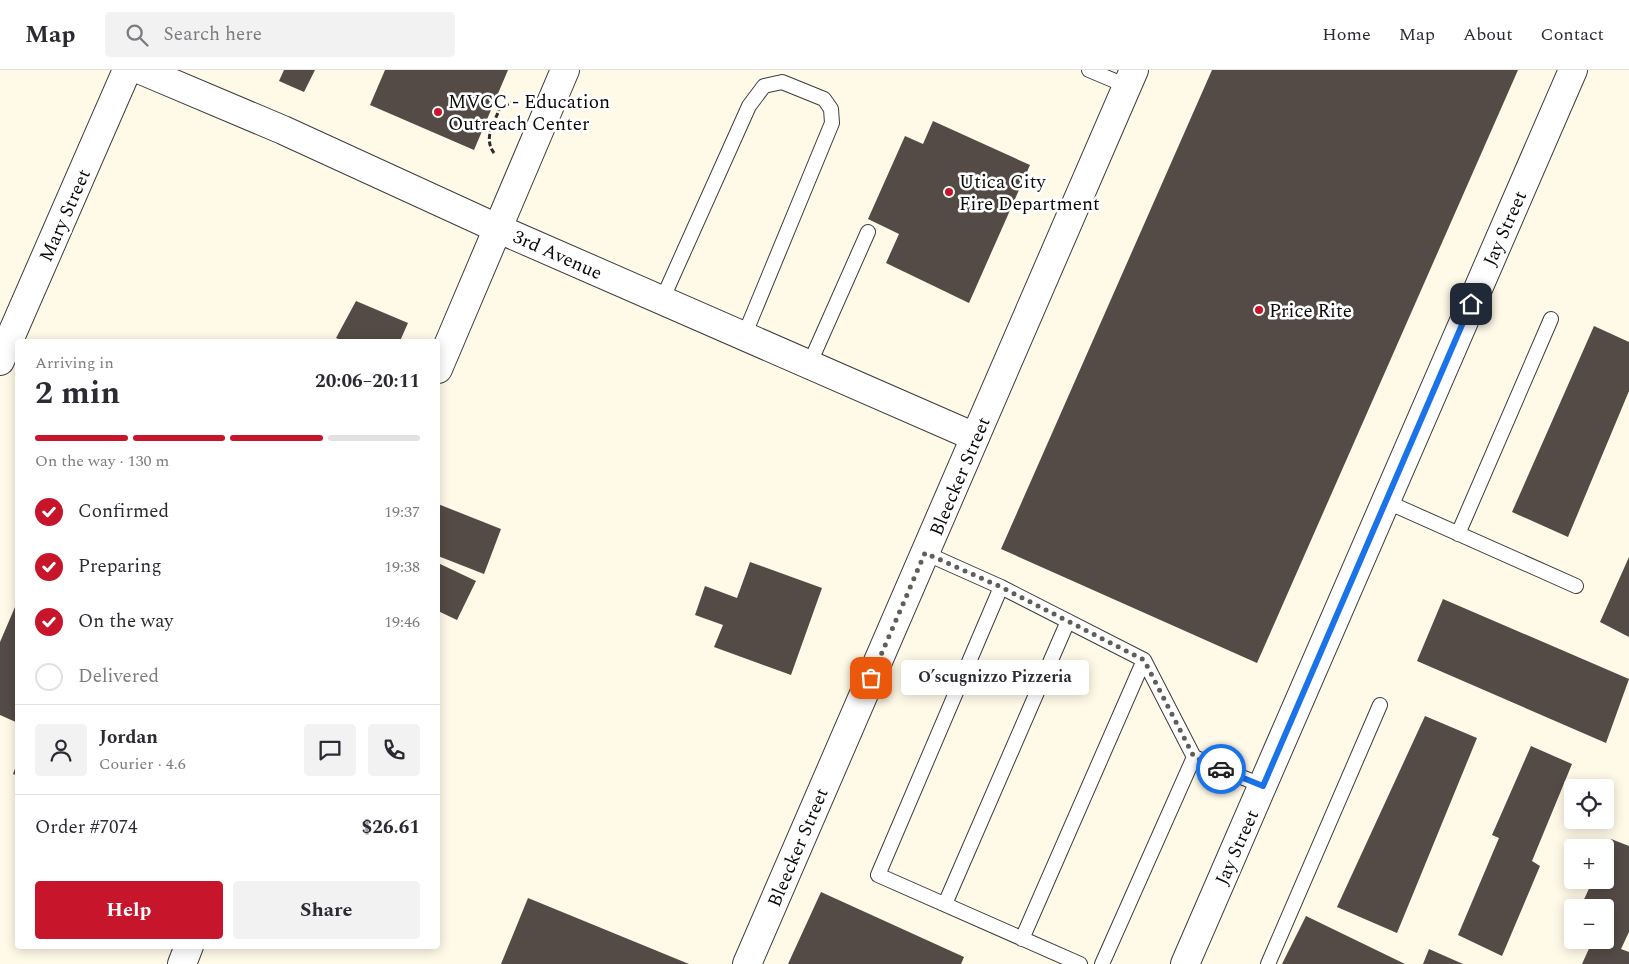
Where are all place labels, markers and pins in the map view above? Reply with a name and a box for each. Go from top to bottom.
place label: MVCC - Education Outreach Center [448,88,610,139]
marker: MVCC - Education Outreach Center [432,106,444,118]
place label: Utica City Fire Department [959,168,1100,219]
marker: Utica City Fire Department [943,186,955,198]
pin [1450,283,1492,325]
place label: Price Rite [1269,297,1352,326]
marker: Price Rite [1253,304,1265,316]
pin [850,657,892,699]
callout: O’scugnizzo Pizzeria [901,660,1088,696]

